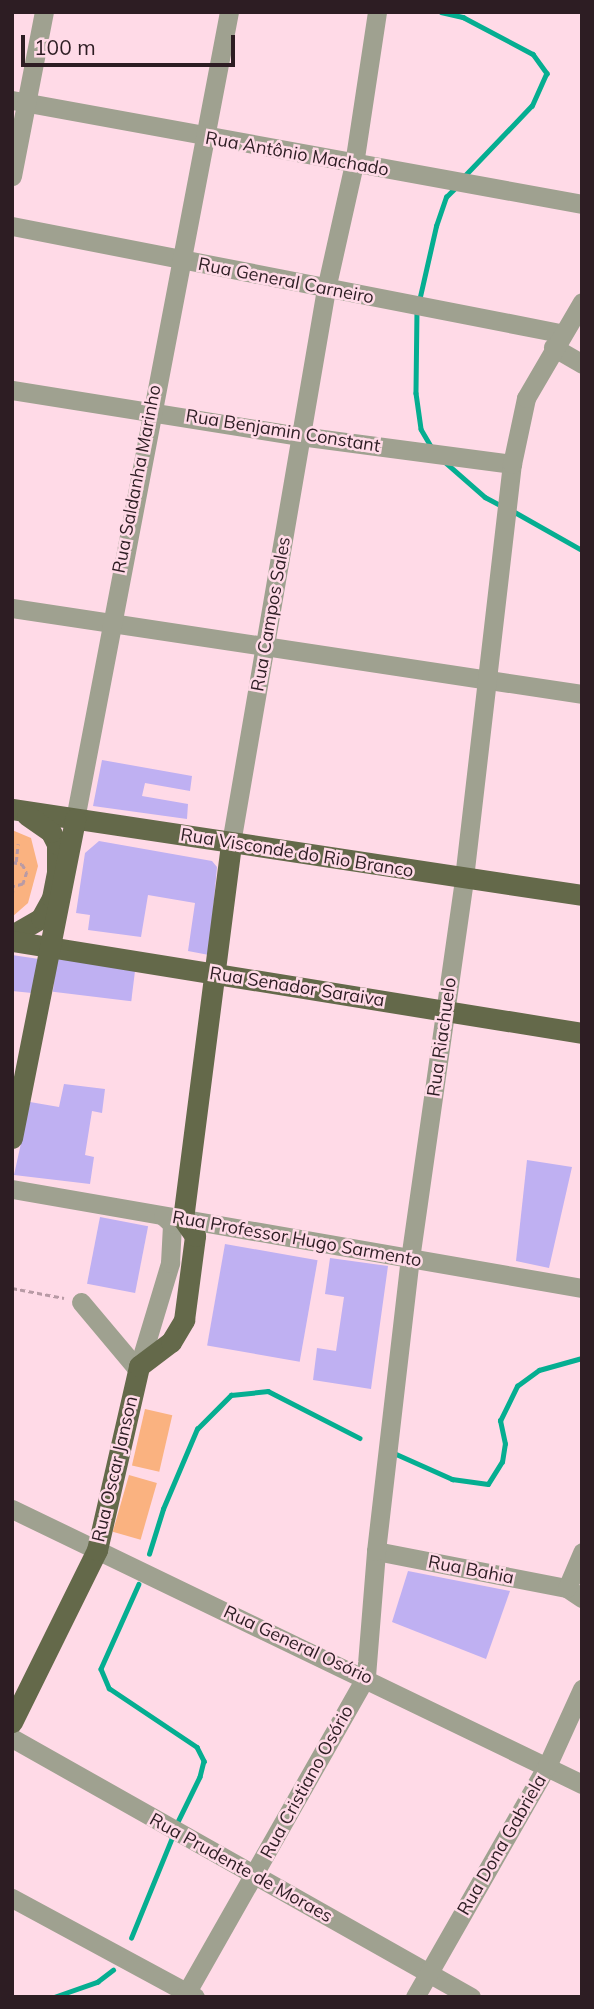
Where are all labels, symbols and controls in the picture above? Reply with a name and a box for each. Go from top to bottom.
scale bar [24,21,238,65]
text: 100 m [34,34,96,60]
street label: Rua Antônio Machado [204,127,390,181]
street label: Rua General Carneiro [196,253,376,309]
street label: Rua Saldanha Marinho [108,383,166,575]
street label: Rua Benjamin Constant [184,405,382,457]
street label: Rua Campos Sales [247,535,295,693]
street label: Rua Visconde do Rio Branco [179,824,415,882]
street label: Rua Senador Saraiva [208,963,386,1011]
street label: Rua Riachuelo [423,976,461,1098]
street label: Rua Professor Hugo Sarmento [171,1206,423,1272]
street label: Rua Oscar Janson [88,1394,142,1544]
street label: Rua Bahia [426,1551,516,1589]
street label: Rua General Osório [220,1601,376,1689]
street label: Rua Cristiano Osório [256,1702,358,1862]
street label: Rua Dona Gabriela [453,1771,551,1919]
street label: Rua Prudente de Moraes [146,1809,336,1927]

